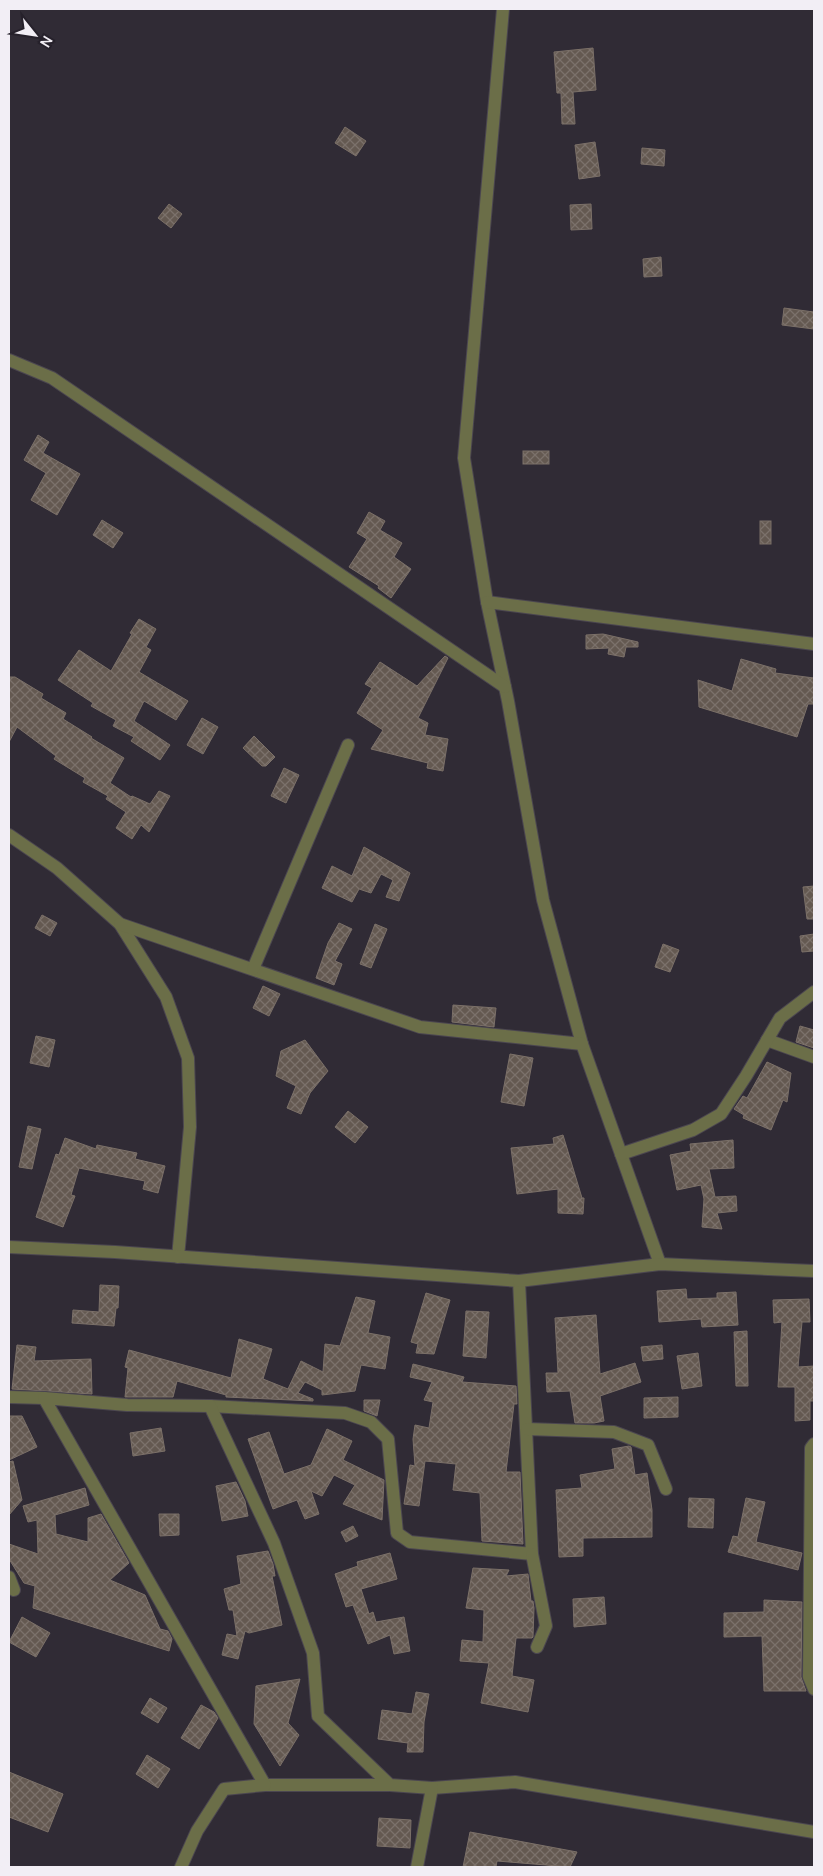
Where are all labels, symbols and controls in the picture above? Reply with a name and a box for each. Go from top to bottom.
north arrow [10,10,60,60]
text: N [36,33,57,51]

